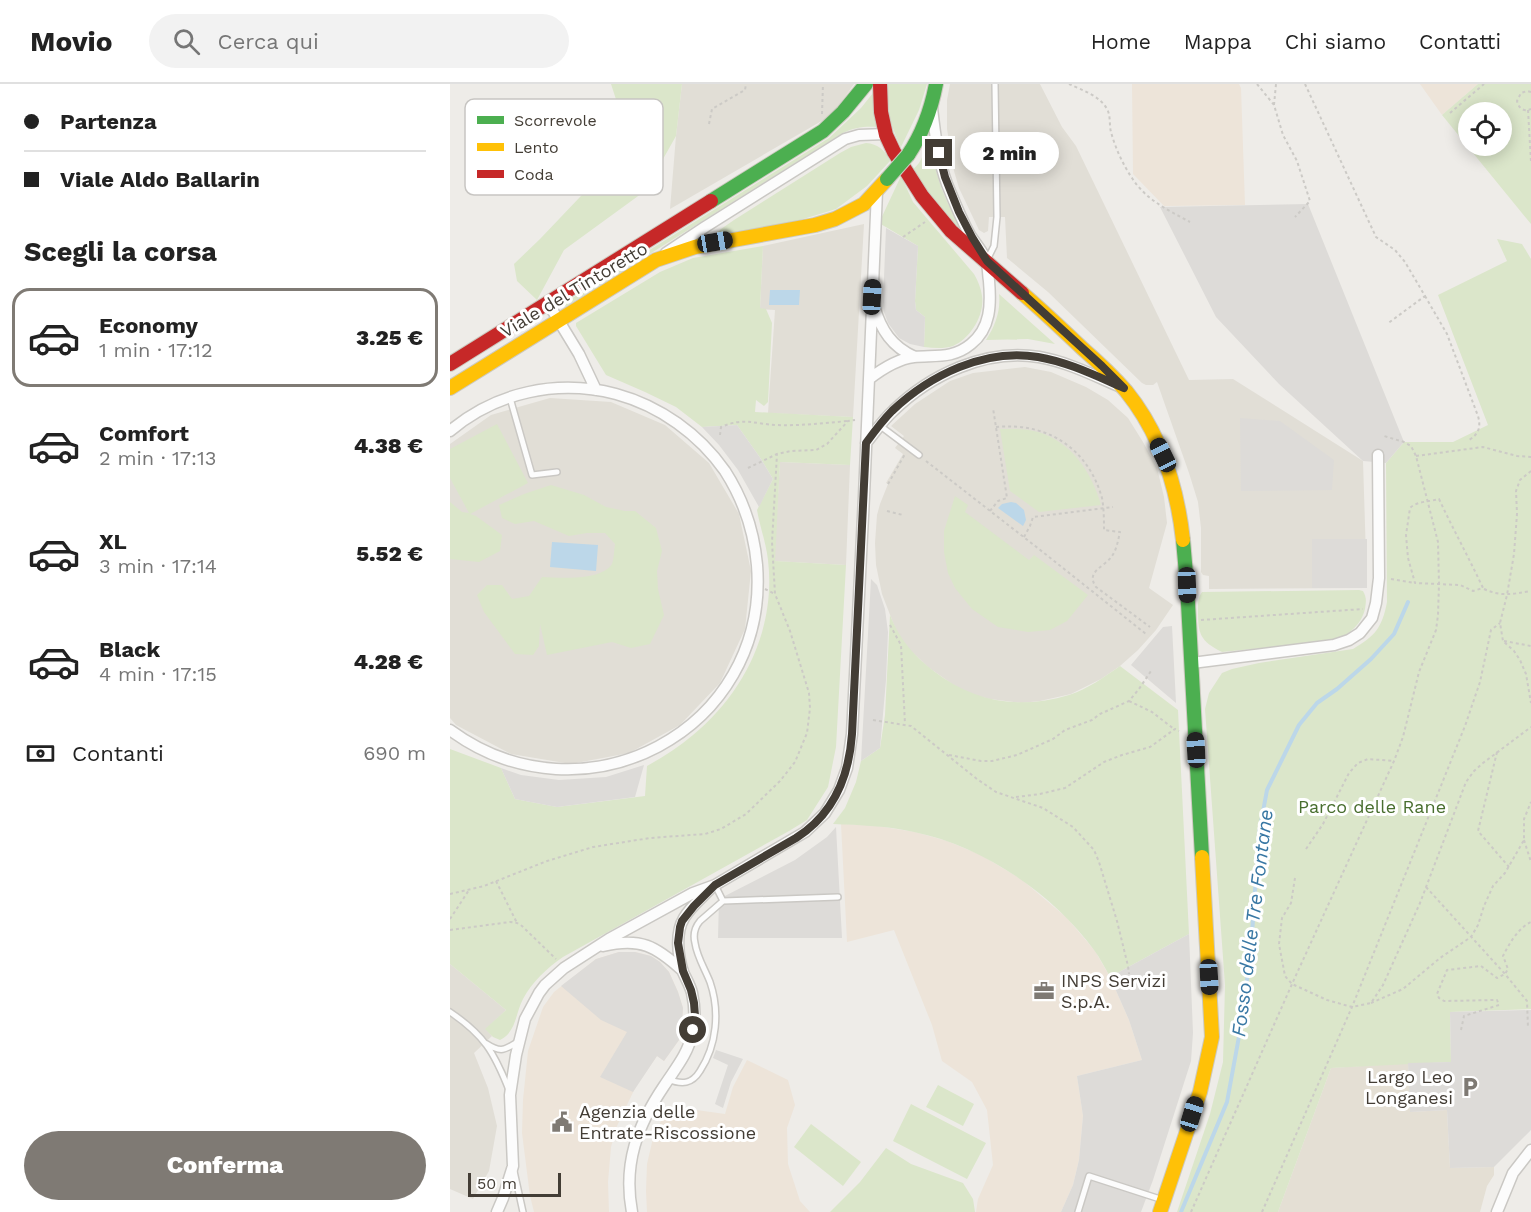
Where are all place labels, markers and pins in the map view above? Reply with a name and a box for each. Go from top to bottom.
place label: INPS Servizi S.p.A. [1061,970,1166,1012]
office icon: INPS Servizi S.p.A. [1032,979,1056,1003]
place label: Largo Leo Longanesi [1365,1066,1453,1108]
parking icon: Largo Leo Longanesi [1458,1075,1482,1099]
place label: Agenzia delle Entrate-Riscossione [579,1101,756,1143]
public building icon: Agenzia delle Entrate-Riscossione [550,1110,574,1134]

